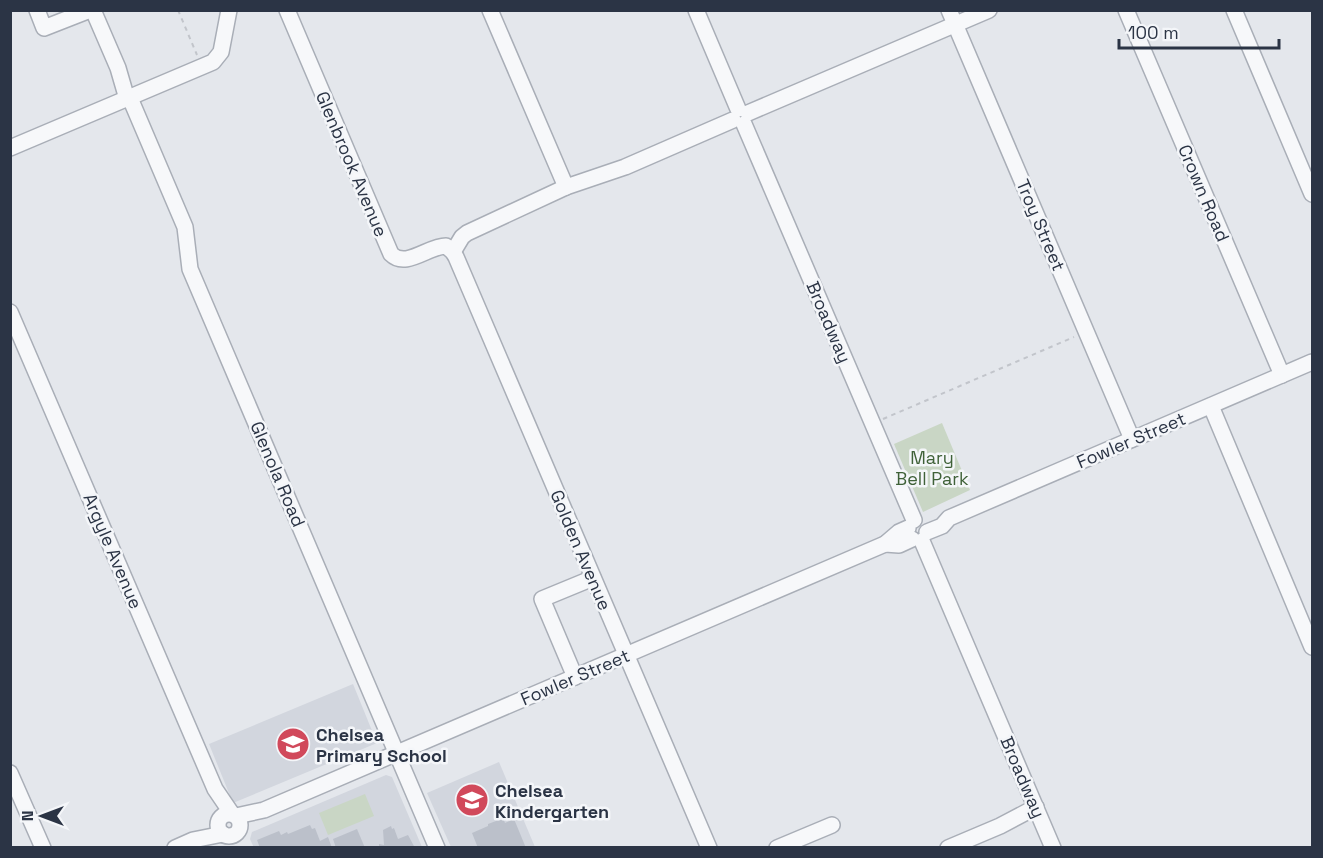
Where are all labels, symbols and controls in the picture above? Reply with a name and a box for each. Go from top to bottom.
scale bar [1119,12,1280,50]
text: 100 m [1128,21,1179,44]
street label: Glenbrook Avenue [311,88,393,240]
street label: Crown Road [1173,141,1235,245]
street label: Troy Street [1011,176,1071,274]
street label: Broadway [801,278,857,366]
street label: Fowler Street [1073,407,1189,473]
street label: Glenola Road [245,418,311,530]
park label: Mary Bell Park [895,446,969,490]
street label: Golden Avenue [545,486,617,614]
street label: Argyle Avenue [78,490,148,612]
street label: Fowler Street [517,644,633,710]
place label: Chelsea Primary School [316,723,447,767]
school or university icon: Chelsea Primary School [275,726,311,762]
street label: Broadway [995,733,1051,821]
place label: Chelsea Kindergarten [495,779,609,823]
school or university icon: Chelsea Kindergarten [454,782,490,818]
north arrow [12,786,72,846]
text: N [17,811,38,821]

